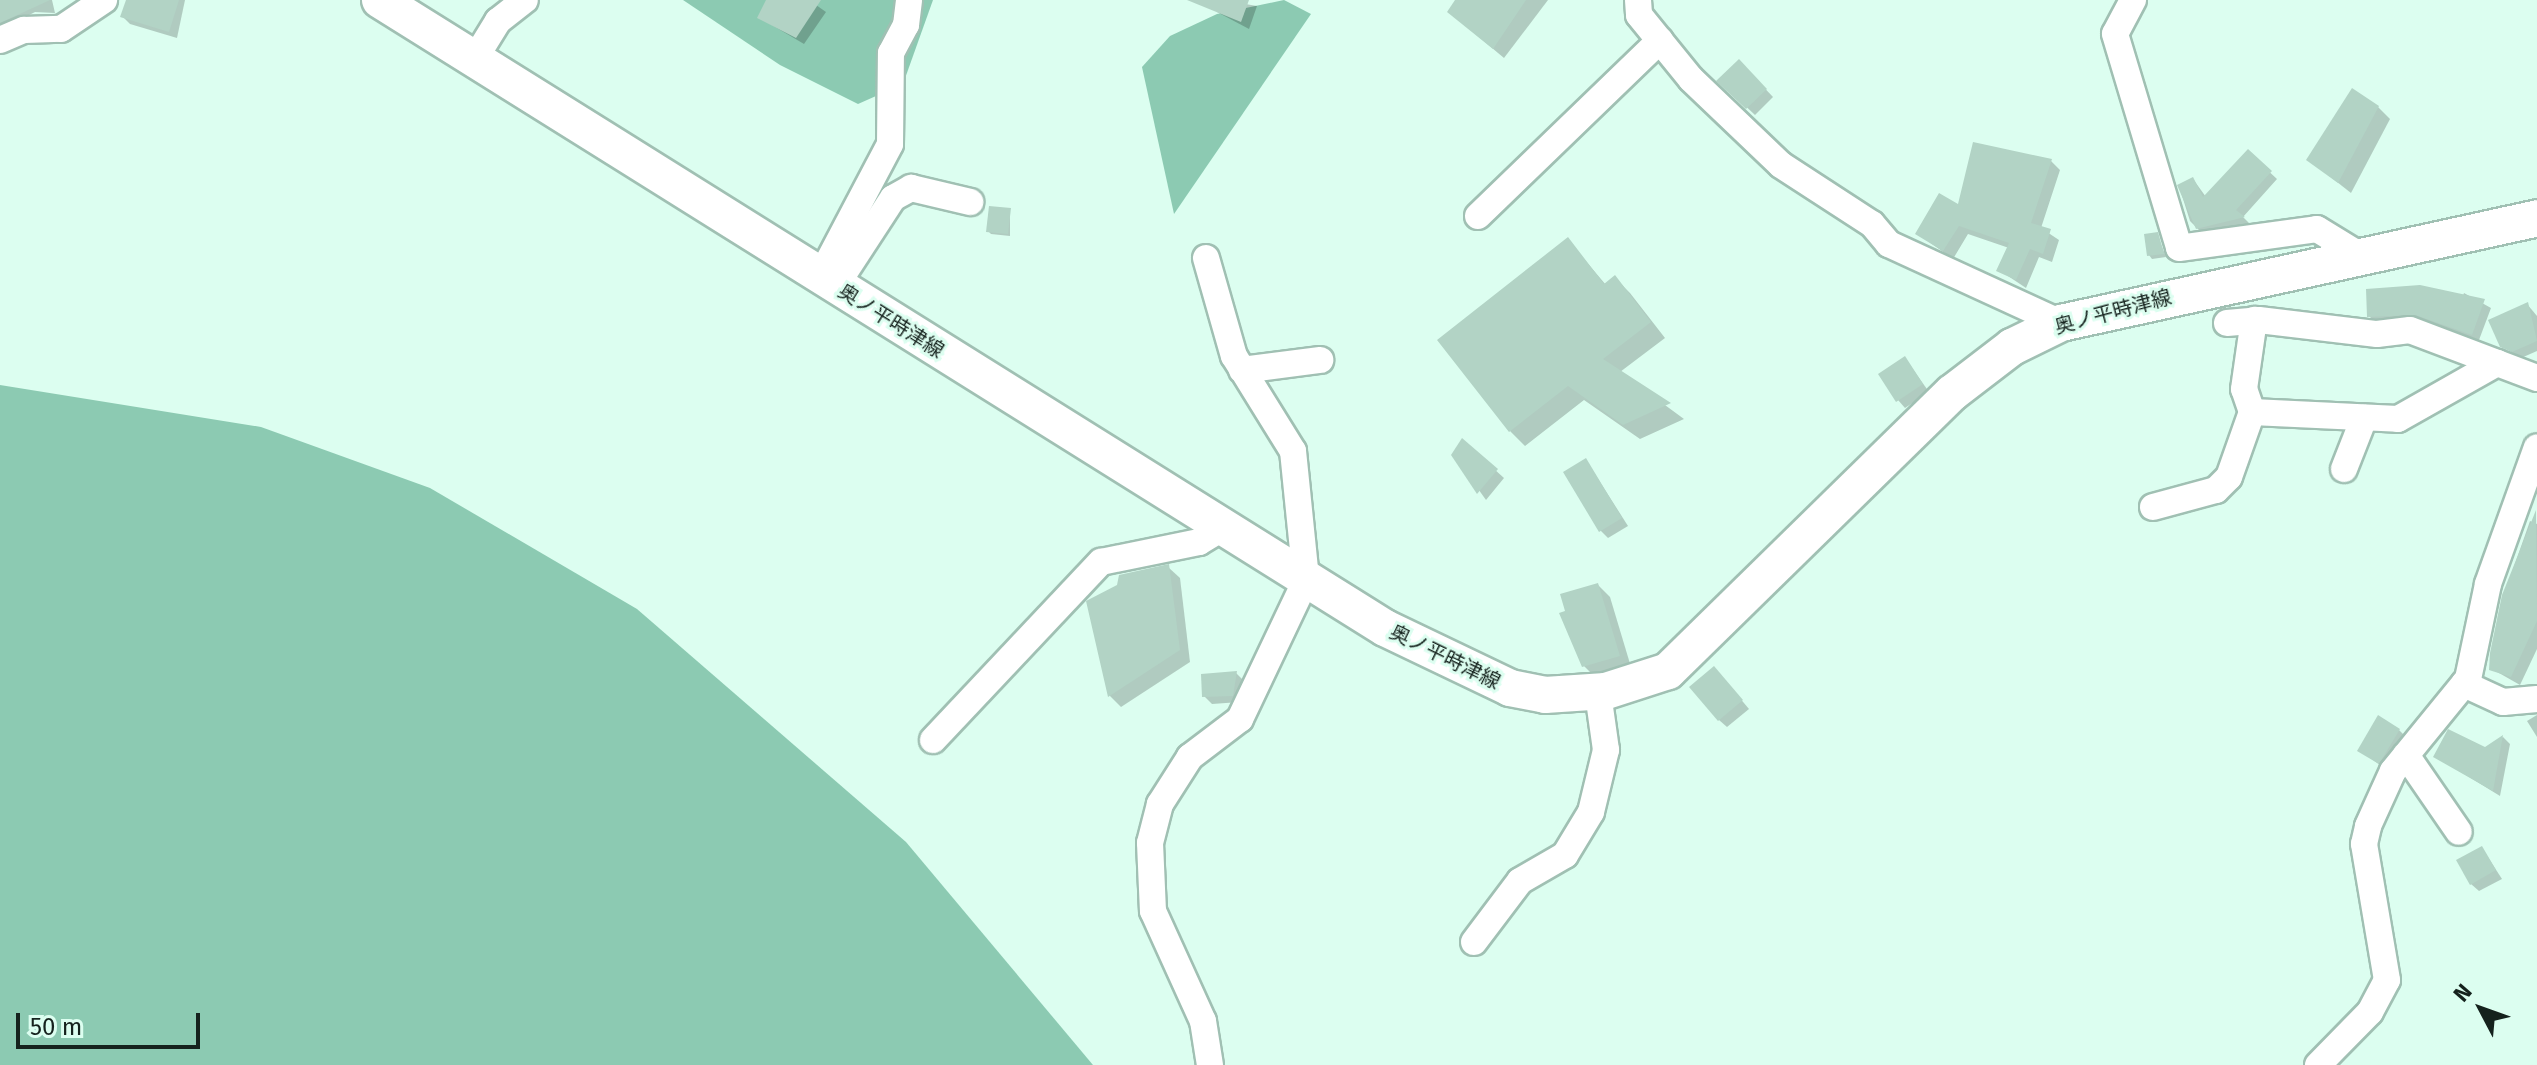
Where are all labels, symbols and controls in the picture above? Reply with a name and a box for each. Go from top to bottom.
street label: 奥ノ平時津線 [834,279,948,363]
street label: 奥ノ平時津線 [2052,285,2174,339]
street label: 奥ノ平時津線 [1386,620,1504,694]
north arrow [2441,969,2521,1049]
text: N [2448,979,2477,1007]
scale bar [20,997,204,1047]
text: 50 m [30,1013,82,1041]

